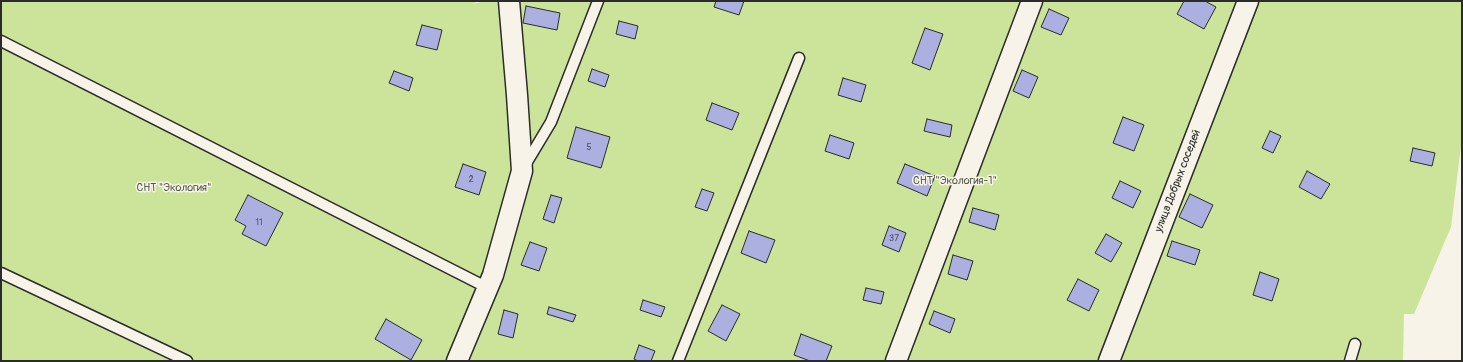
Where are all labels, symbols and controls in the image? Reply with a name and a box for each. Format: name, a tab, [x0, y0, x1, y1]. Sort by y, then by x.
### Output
street label: улица Добрых соседей	[1152, 128, 1204, 234]
house number: 5	[587, 143, 591, 153]
park label: СНТ "Экология-1"	[913, 174, 997, 188]
house number: 2	[468, 175, 474, 185]
park label: СНТ "Экология"	[137, 181, 211, 195]
house number: 11	[255, 218, 263, 228]
house number: 37	[889, 234, 899, 244]

